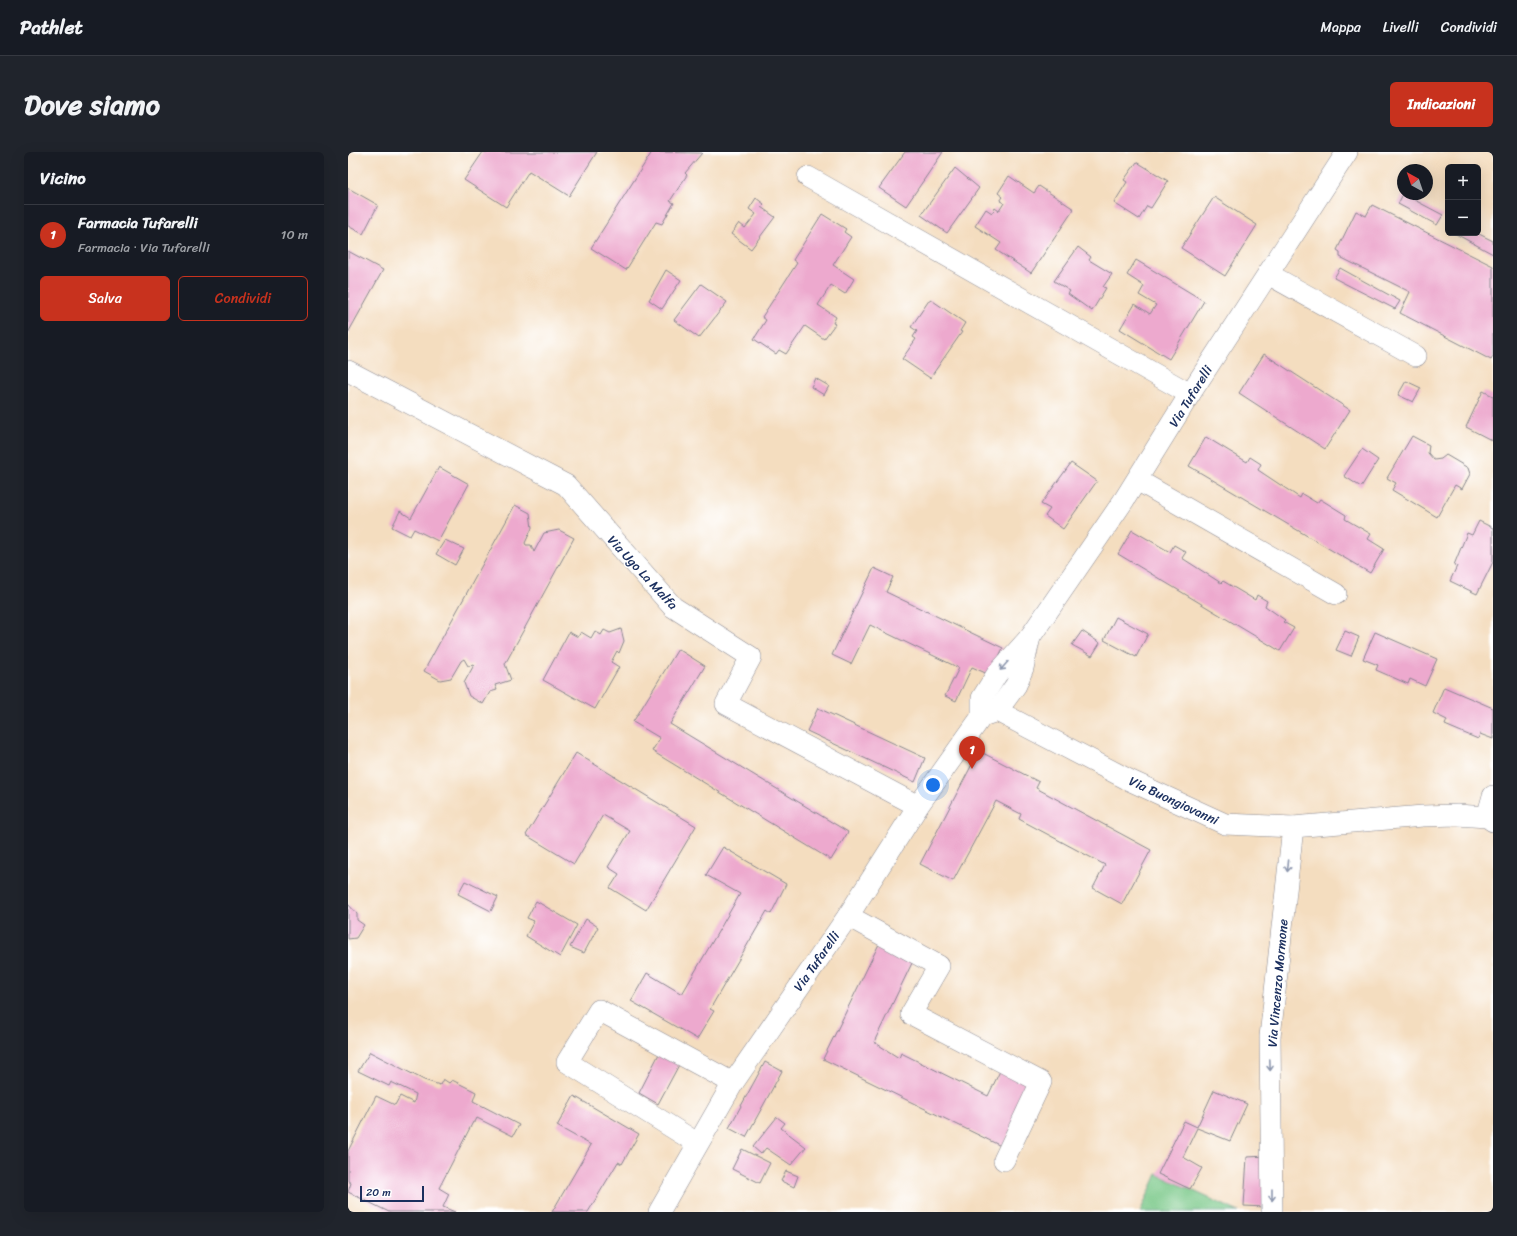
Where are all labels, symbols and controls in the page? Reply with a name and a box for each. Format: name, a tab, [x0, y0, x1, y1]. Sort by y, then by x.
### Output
text: Pathlet	[20, 11, 83, 44]
text: Mappa	[1321, 15, 1361, 40]
text: Livelli	[1383, 15, 1419, 40]
text: Condividi	[1441, 15, 1497, 40]
text: Dove siamo	[24, 80, 160, 129]
button: Indicazioni	[1390, 82, 1493, 127]
text: Vicino	[40, 163, 86, 193]
north arrow	[1397, 164, 1433, 200]
map controls	[1445, 164, 1481, 236]
button: +	[1445, 164, 1481, 200]
button: −	[1445, 200, 1481, 236]
text: Farmacia Tufarelli	[78, 210, 198, 236]
text: 1	[50, 223, 56, 246]
text: 10 m	[281, 223, 308, 246]
text: Farmacia · Via Tufarelli	[78, 236, 210, 259]
button: Salva	[40, 276, 170, 321]
button: Condividi	[178, 276, 308, 321]
street label: Via Tufarelli	[1162, 360, 1219, 432]
street label: Via Ugo La Malfa	[602, 530, 684, 615]
one-way arrow	[1000, 661, 1009, 671]
pin: 1	[959, 736, 985, 769]
street label: Via Buongiovanni	[1125, 770, 1223, 832]
your location	[923, 775, 943, 795]
one-way arrow	[1285, 859, 1292, 872]
street label: Via Vincenzo Mormone	[1260, 918, 1295, 1048]
street label: Via Tufarelli	[787, 926, 846, 996]
one-way arrow	[1267, 1058, 1274, 1071]
text: 20 m	[366, 1183, 391, 1202]
scale bar	[360, 1184, 424, 1203]
one-way arrow	[1268, 1188, 1276, 1201]

